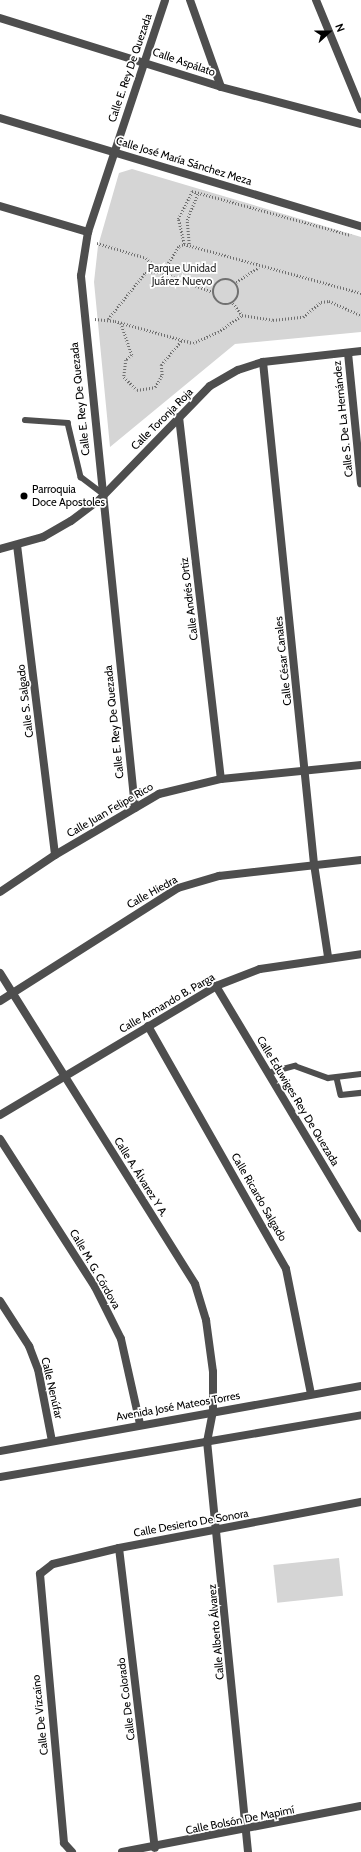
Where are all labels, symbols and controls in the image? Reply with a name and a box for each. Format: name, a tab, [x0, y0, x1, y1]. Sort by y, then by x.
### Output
street label: Calle E. Rey De Quezada	[105, 12, 155, 124]
north arrow	[309, 12, 349, 52]
text: N	[332, 22, 348, 34]
street label: Calle Aspálato	[151, 45, 217, 79]
street label: Calle José María Sánchez Meza	[114, 134, 254, 188]
park label: Parque Unidad Juárez Nuevo	[148, 262, 216, 288]
street label: Calle E. Rey De Quezada	[67, 342, 93, 456]
street label: Calle S. De La Hernández	[330, 360, 356, 478]
street label: Calle Toronja Roja	[128, 385, 196, 453]
place label: Parroquia Doce Apostoles	[32, 483, 105, 509]
marker: Parroquia Doce Apostoles	[19, 491, 29, 501]
street label: Calle Andrés Ortiz	[177, 557, 201, 641]
street label: Calle César Canales	[272, 616, 294, 706]
street label: Calle S. Salgado	[14, 664, 36, 738]
street label: Calle E. Rey De Quezada	[101, 665, 127, 779]
street label: Calle Juan Felipe Rico	[64, 780, 156, 840]
street label: Calle Hiedra	[124, 873, 180, 911]
street label: Calle Armando B. Parga	[117, 970, 217, 1036]
street label: Calle Eduwiges Rey De Quezada	[254, 1034, 342, 1168]
street label: Calle A. Álvarez Y A.	[111, 1135, 171, 1219]
street label: Calle Ricardo Salgado	[228, 1151, 290, 1243]
street label: Calle M. G. Córdova	[67, 1227, 123, 1311]
street label: Calle Nenúfar	[39, 1356, 65, 1420]
street label: Avenida José Mateos Torres	[115, 1389, 241, 1423]
street label: Calle Desierto De Sonora	[133, 1506, 249, 1540]
street label: Calle Alberto Álvarez	[205, 1584, 227, 1680]
street label: Calle De Colorado	[114, 1657, 138, 1741]
street label: Calle De Vizcaíno	[29, 1674, 51, 1756]
street label: Calle Bolsón De Mapimí	[185, 1803, 295, 1837]

